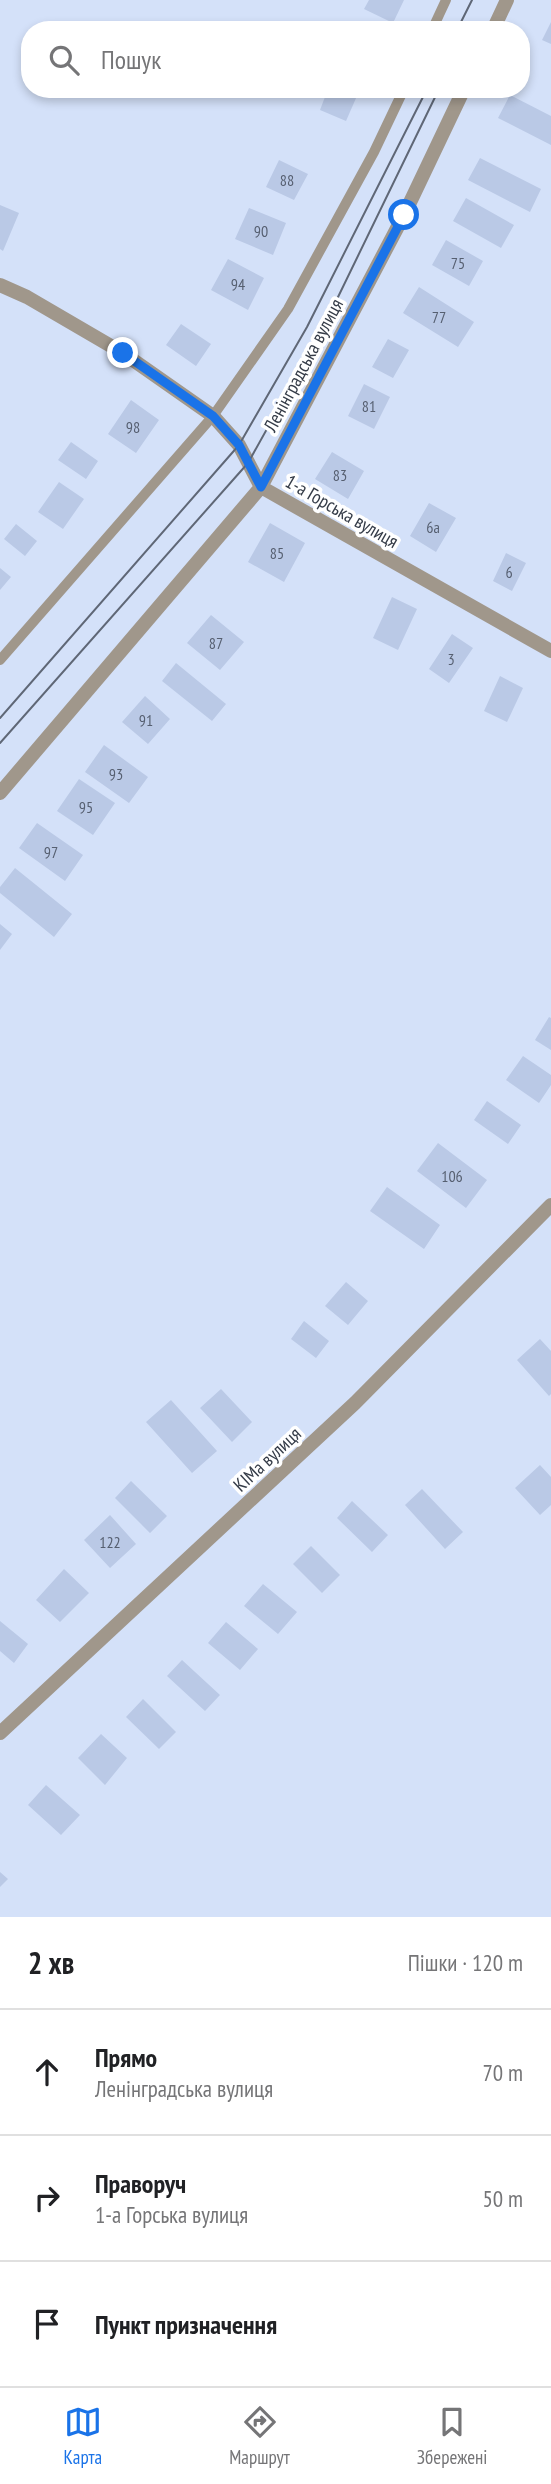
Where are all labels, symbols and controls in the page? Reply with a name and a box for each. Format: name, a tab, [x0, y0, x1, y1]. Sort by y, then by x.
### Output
search box	[21, 21, 530, 98]
icon: search	[45, 41, 83, 79]
text: Пошук	[101, 43, 161, 76]
house number: 88	[280, 170, 294, 190]
route start	[388, 199, 419, 230]
house number: 90	[254, 221, 268, 241]
house number: 75	[451, 253, 465, 273]
house number: 94	[231, 274, 245, 294]
street label: Ленінградська вулиця	[257, 294, 348, 436]
house number: 77	[432, 307, 446, 327]
route end	[107, 337, 138, 368]
house number: 81	[362, 396, 376, 416]
house number: 98	[126, 417, 140, 437]
house number: 83	[333, 465, 347, 485]
street label: 1-а Горська вулиця	[281, 469, 403, 553]
house number: 6а	[426, 517, 440, 537]
house number: 85	[270, 543, 284, 563]
house number: 6	[505, 562, 513, 582]
house number: 87	[209, 633, 223, 653]
house number: 3	[447, 649, 455, 669]
house number: 91	[139, 710, 153, 730]
house number: 93	[109, 764, 123, 784]
house number: 95	[79, 797, 93, 817]
house number: 97	[44, 842, 58, 862]
house number: 106	[441, 1166, 463, 1186]
street label: КІМа вулиця	[228, 1422, 306, 1496]
house number: 122	[99, 1532, 121, 1552]
text: 2 хв	[28, 1943, 74, 1982]
text: Пішки · 120 m	[408, 1948, 523, 1977]
text: Прямо	[95, 2041, 157, 2074]
icon: ahead	[28, 2053, 66, 2091]
text: 70 m	[482, 2058, 523, 2087]
text: Ленінградська вулиця	[95, 2074, 273, 2103]
text: Праворуч	[95, 2167, 186, 2200]
icon: right	[28, 2179, 66, 2217]
text: 50 m	[482, 2184, 523, 2213]
text: 1-а Горська вулиця	[95, 2200, 248, 2229]
icon: arrive	[28, 2305, 66, 2343]
text: Пункт призначення	[95, 2308, 277, 2341]
tab: Карта	[64, 2403, 102, 2469]
tab: Маршрут	[229, 2403, 290, 2469]
tab: Збережені	[417, 2403, 487, 2469]

